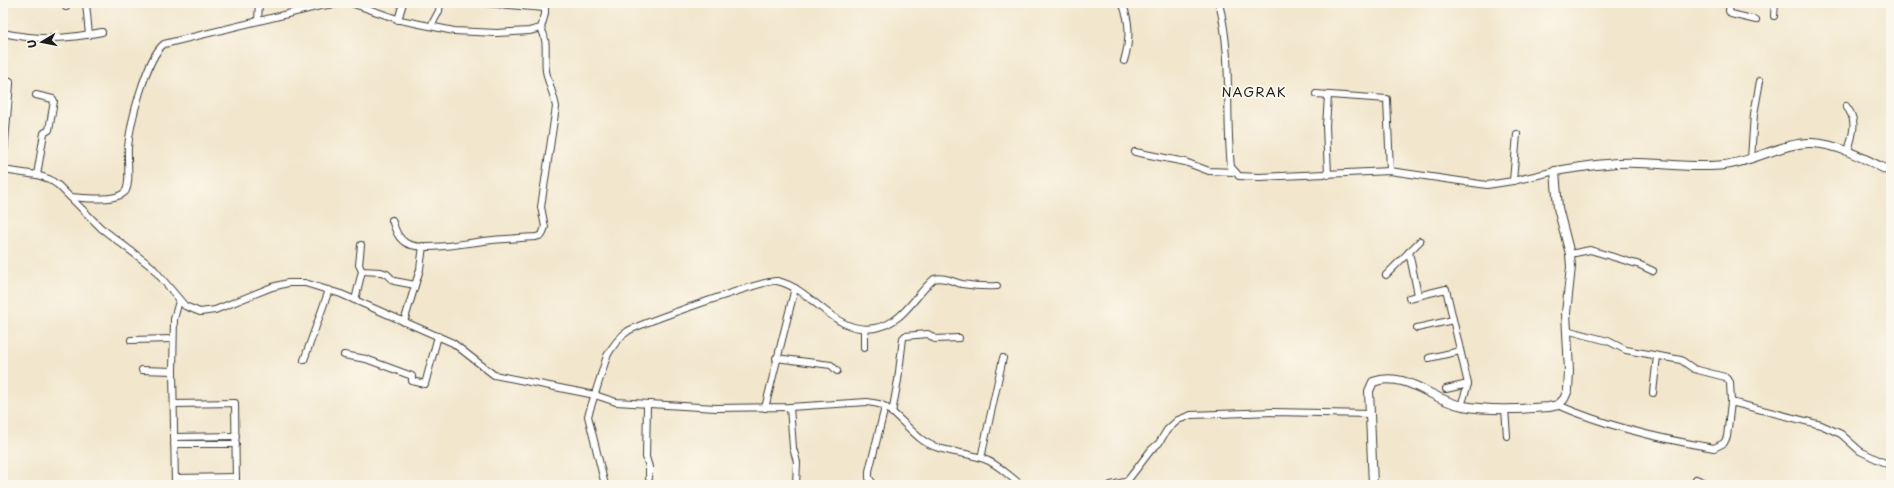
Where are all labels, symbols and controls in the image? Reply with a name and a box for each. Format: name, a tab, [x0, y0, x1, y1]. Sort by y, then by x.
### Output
north arrow	[22, 22, 62, 62]
text: U	[23, 38, 41, 49]
district label: NAGRAK	[1221, 82, 1287, 101]

